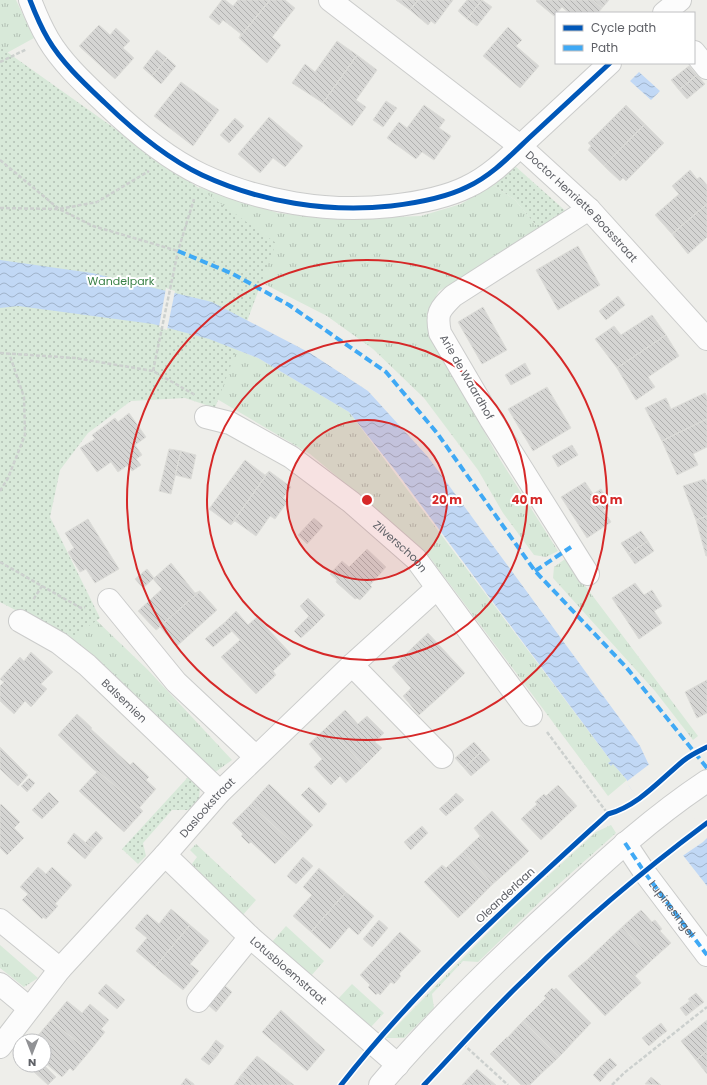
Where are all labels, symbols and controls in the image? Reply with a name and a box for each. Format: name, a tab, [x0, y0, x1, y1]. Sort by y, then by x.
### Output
legend	[555, 12, 695, 64]
text: Cycle path	[591, 19, 656, 36]
text: Path	[591, 39, 618, 56]
street label: Doctor Henriette Boasstraat	[522, 147, 641, 266]
park label: Wandelpark	[88, 273, 155, 289]
street label: Arie de Waardhof	[436, 331, 498, 423]
text: 20 m	[432, 491, 462, 508]
text: 40 m	[511, 491, 543, 508]
text: 60 m	[592, 491, 623, 508]
centre of rings	[360, 493, 374, 507]
street label: Zilverschoon	[370, 517, 431, 575]
street label: Balsemien	[98, 675, 151, 726]
street label: Daslookstraat	[176, 774, 239, 841]
street label: Oleanderlaan	[472, 863, 538, 927]
street label: Lupinesingel	[645, 877, 699, 941]
street label: Lotusbloemstraat	[247, 933, 330, 1008]
north arrow	[12, 1033, 52, 1073]
text: N	[28, 1055, 36, 1071]

